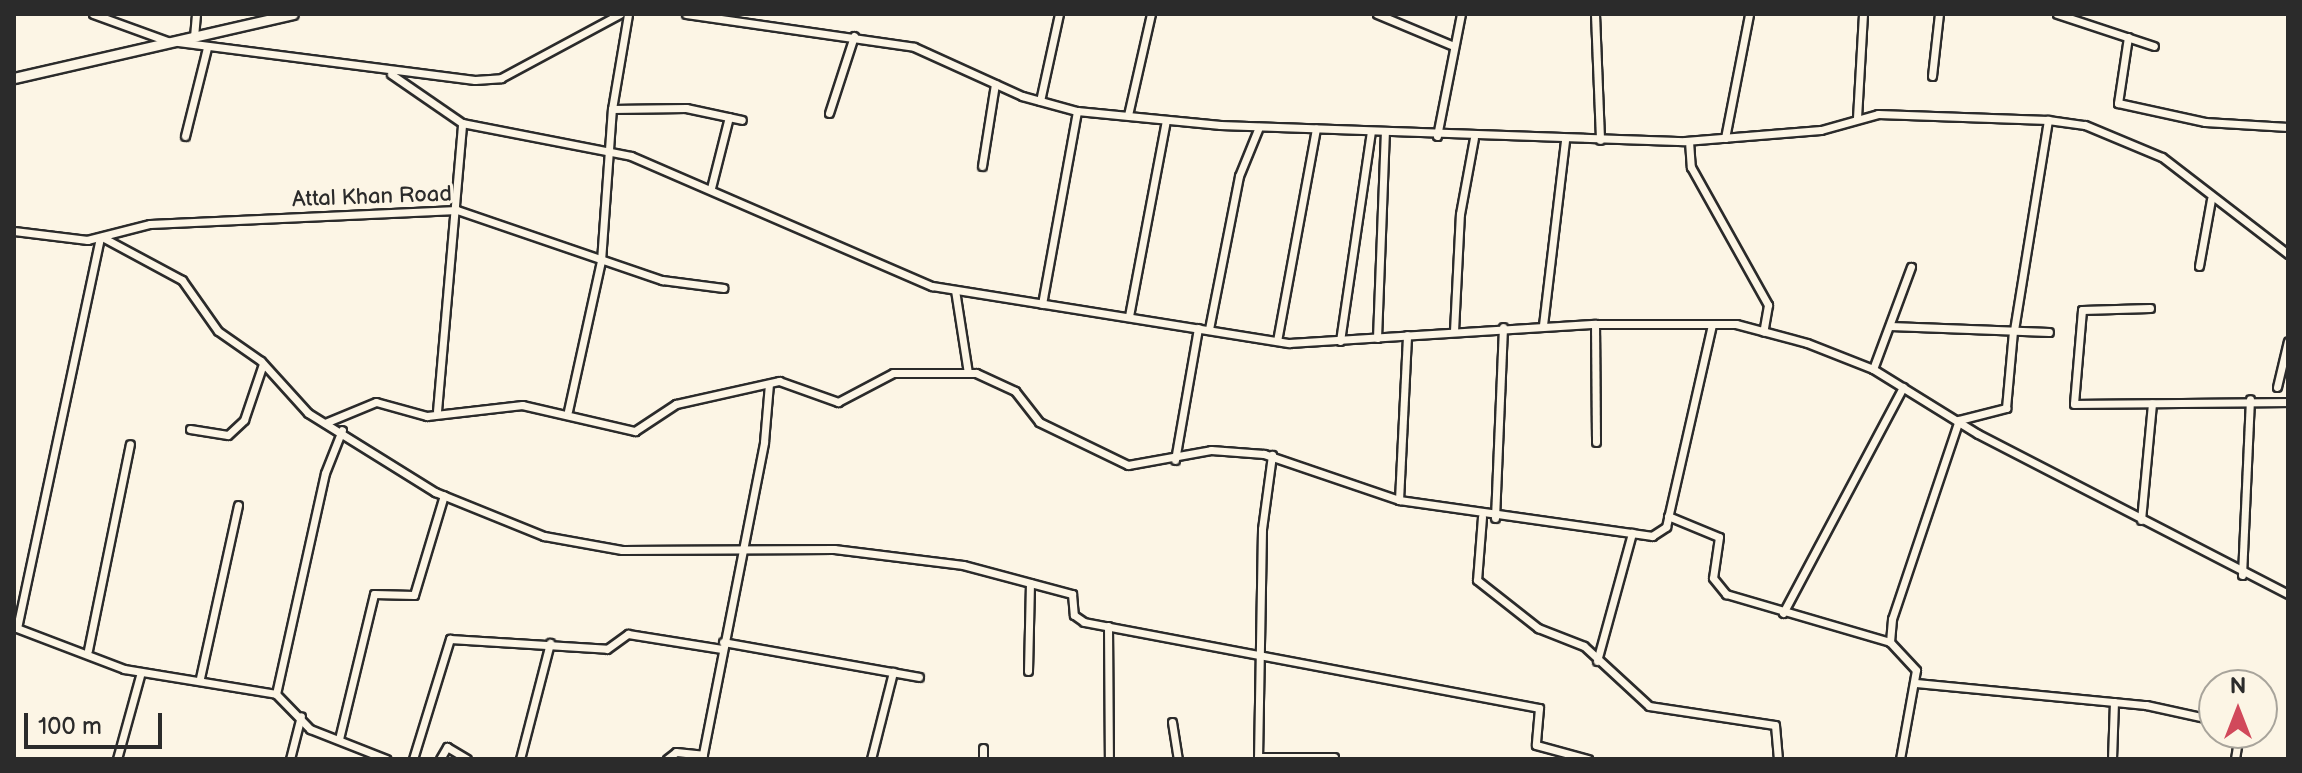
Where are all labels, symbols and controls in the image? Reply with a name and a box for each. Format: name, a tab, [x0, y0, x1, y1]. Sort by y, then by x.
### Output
street label: Attal Khan Road	[292, 181, 452, 213]
north arrow	[2198, 669, 2278, 749]
text: N	[2230, 673, 2246, 700]
scale bar	[28, 697, 166, 747]
text: 100 m	[38, 712, 102, 741]

